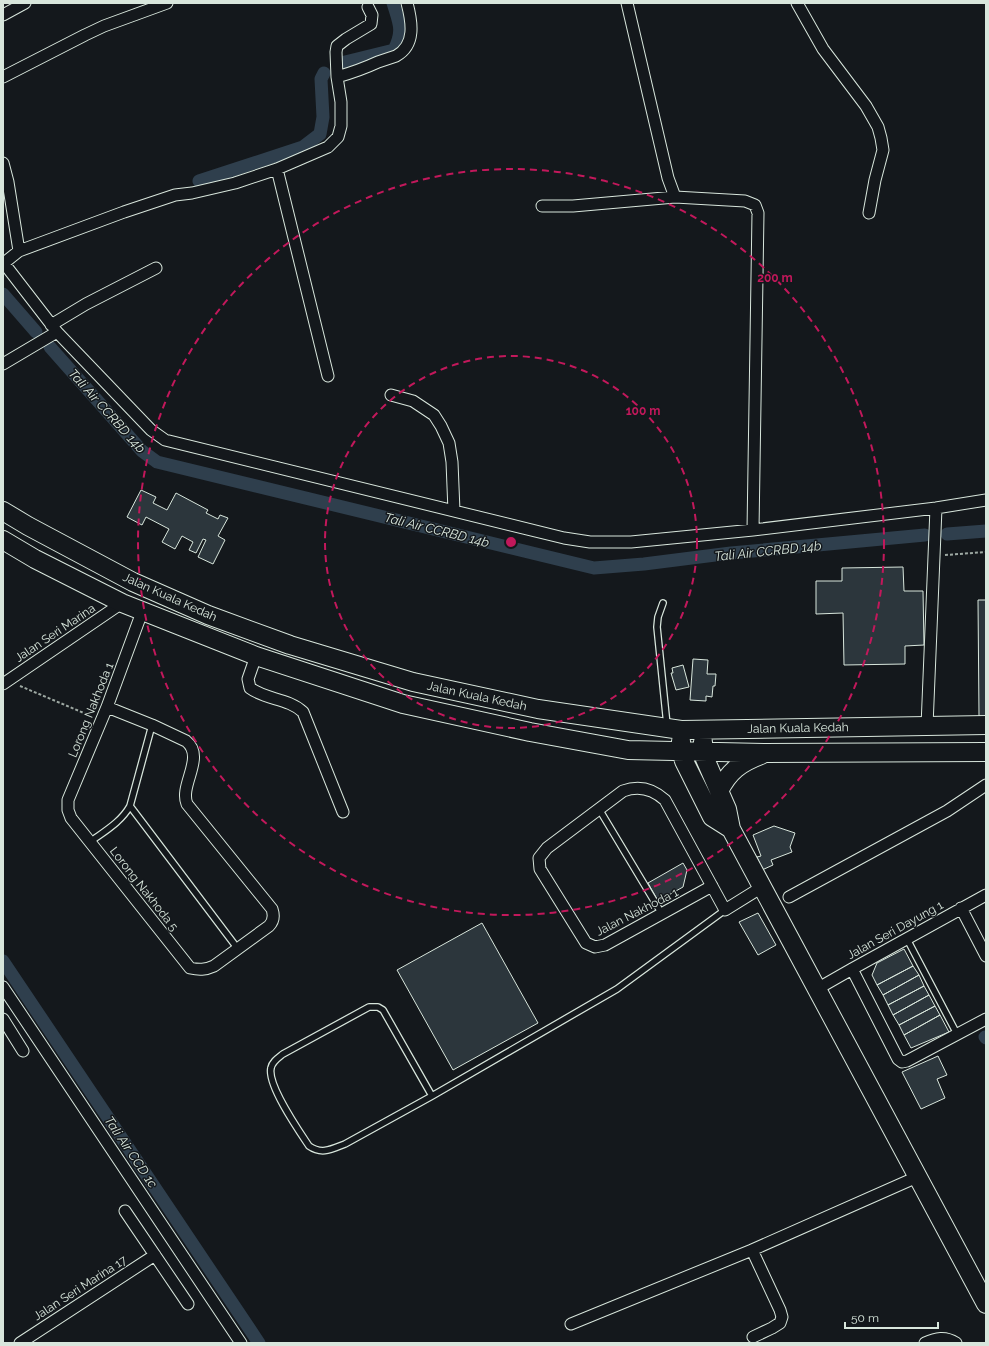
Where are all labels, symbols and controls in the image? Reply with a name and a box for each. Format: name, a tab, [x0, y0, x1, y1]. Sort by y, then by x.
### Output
text: 200 m	[757, 271, 793, 285]
water label: Tali Air CCRBD 14b	[66, 366, 149, 456]
text: 100 m	[626, 404, 660, 418]
water label: Tali Air CCRBD 14b	[383, 510, 491, 550]
centre of rings	[504, 535, 518, 549]
water label: Tali Air CCRBD 14b	[714, 538, 822, 564]
street label: Jalan Kuala Kedah	[121, 570, 219, 624]
street label: Jalan Seri Marina	[12, 601, 98, 665]
street label: Lorong Nakhoda 1	[66, 661, 116, 759]
street label: Jalan Kuala Kedah	[426, 679, 528, 713]
street label: Jalan Kuala Kedah	[747, 720, 849, 736]
street label: Lorong Nakhoda 5	[107, 844, 181, 934]
street label: Jalan Nakhoda 1	[593, 885, 681, 939]
street label: Jalan Seri Dayung 1	[845, 898, 945, 962]
water label: Tali Air CCD 1c	[102, 1113, 161, 1191]
street label: Jalan Seri Marina 17	[31, 1252, 130, 1323]
scale bar	[845, 1304, 938, 1330]
text: 50 m	[851, 1311, 879, 1325]

